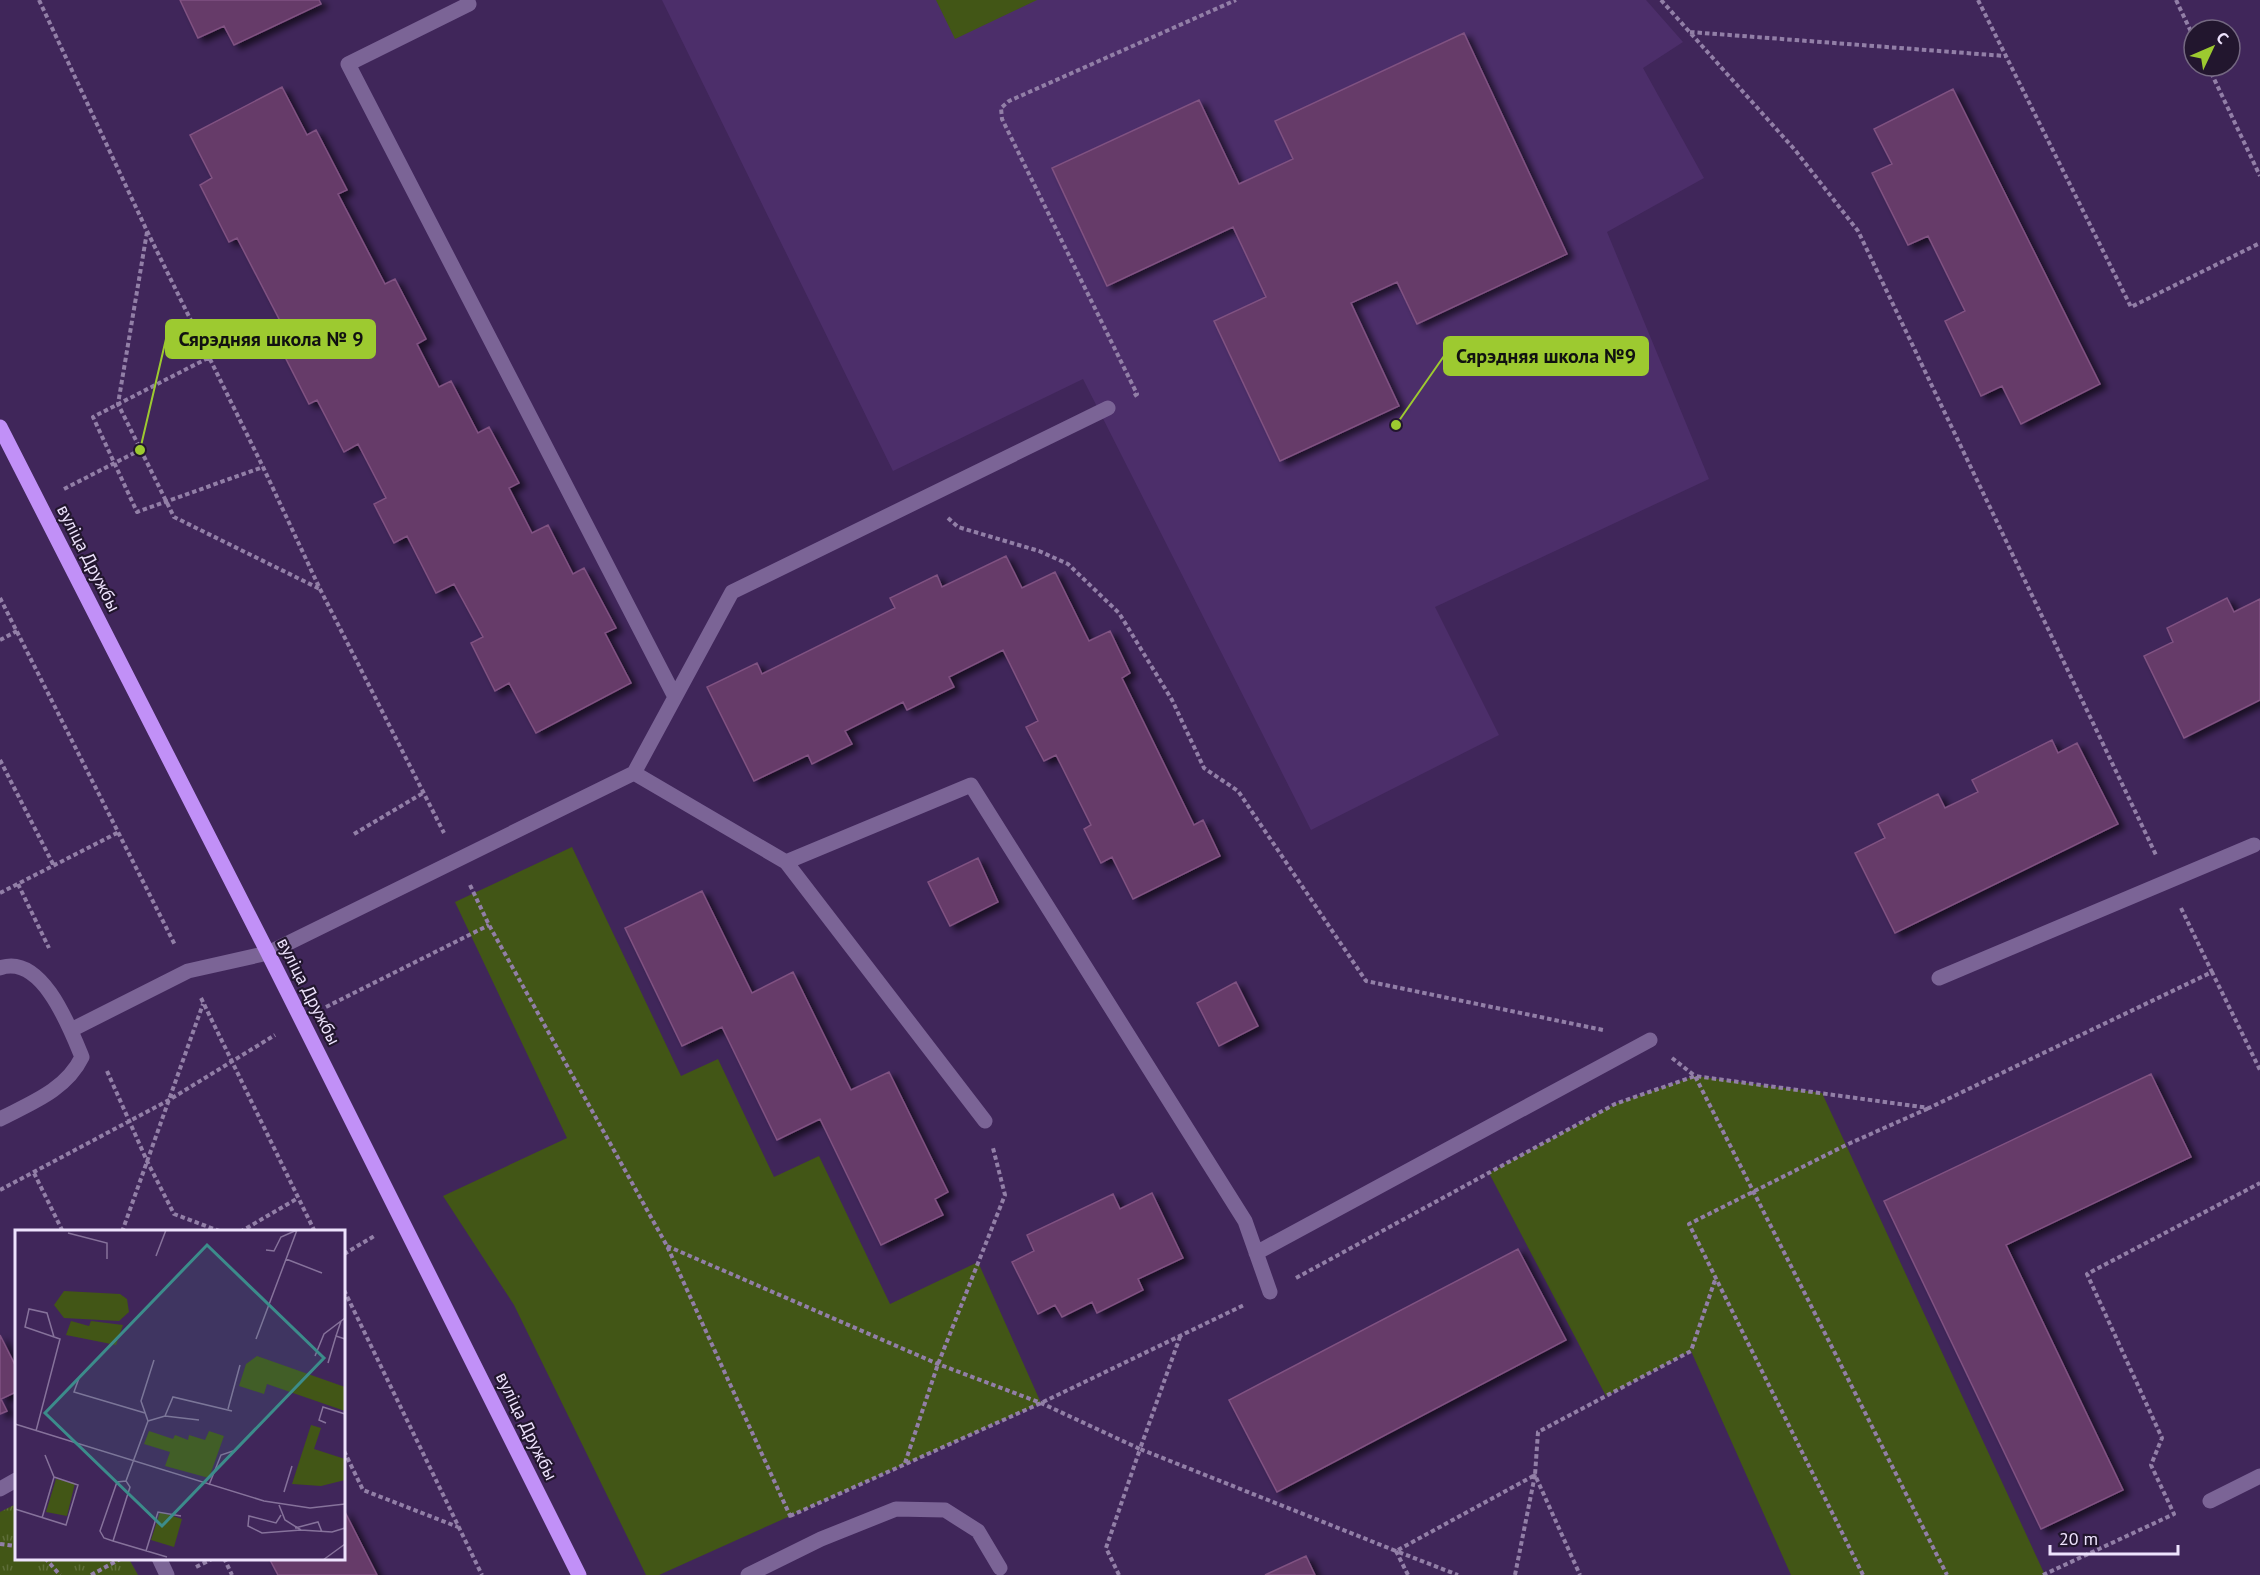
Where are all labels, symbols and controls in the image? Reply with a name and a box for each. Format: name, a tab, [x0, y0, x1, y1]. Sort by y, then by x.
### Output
north arrow	[2182, 18, 2242, 78]
text: С	[2212, 27, 2233, 48]
callout: Сярэдняя школа № 9	[166, 320, 375, 358]
text: Сярэдняя школа № 9	[178, 326, 364, 352]
callout: Сярэдняя школа №9	[1444, 337, 1648, 375]
text: Сярэдняя школа №9	[1456, 343, 1636, 369]
street label: вуліца Дружбы	[52, 500, 126, 616]
street label: вуліца Дружбы	[272, 933, 346, 1049]
inset map	[15, 1230, 345, 1560]
street label: вуліца Дружбы	[491, 1368, 563, 1484]
scale bar	[2050, 1518, 2178, 1556]
text: 20 m	[2059, 1527, 2098, 1550]

